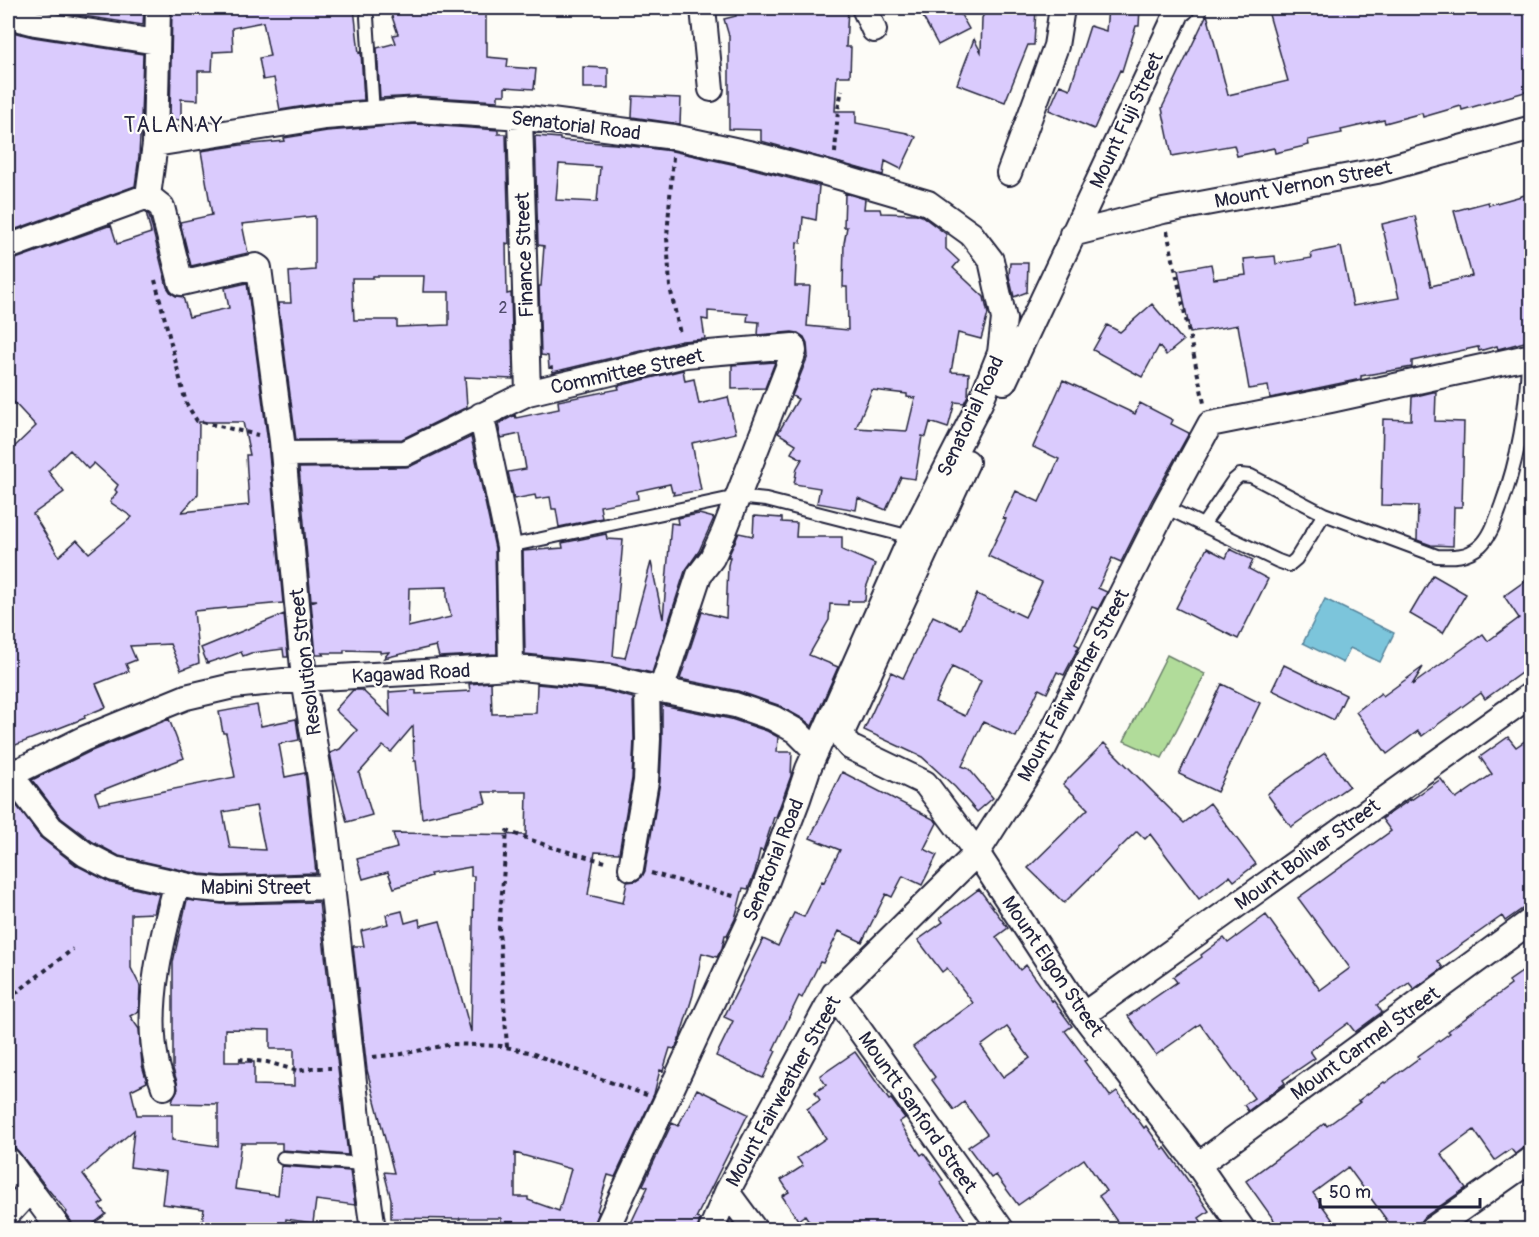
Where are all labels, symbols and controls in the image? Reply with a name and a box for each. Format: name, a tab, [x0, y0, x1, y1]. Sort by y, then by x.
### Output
street label: Mount Fuji Street	[1084, 47, 1169, 192]
street label: Senatorial Road	[510, 105, 642, 146]
district label: TALANAY	[124, 112, 224, 139]
street label: Mount Vernon Street	[1212, 155, 1395, 214]
street label: Finance Street	[510, 191, 539, 318]
house number: 2	[499, 298, 508, 318]
street label: Committee Street	[548, 343, 707, 400]
street label: Senatorial Road	[932, 352, 1009, 481]
street label: Mount Fairweather Street	[1012, 584, 1135, 786]
street label: Resolution Street	[284, 586, 327, 737]
street label: Kagawad Road	[351, 658, 471, 689]
street label: Mount Bolivar Street	[1230, 793, 1386, 916]
street label: Senatorial Road	[737, 795, 809, 925]
street label: Mabini Street	[201, 875, 312, 900]
street label: Mount Elgon Street	[996, 891, 1109, 1042]
street label: Mount Carmel Street	[1286, 980, 1446, 1106]
street label: Mount Fairweather Street	[720, 990, 847, 1191]
street label: Mountt Sanford Street	[853, 1027, 983, 1199]
scale bar	[1320, 1171, 1480, 1209]
text: 50 m	[1329, 1181, 1371, 1204]

